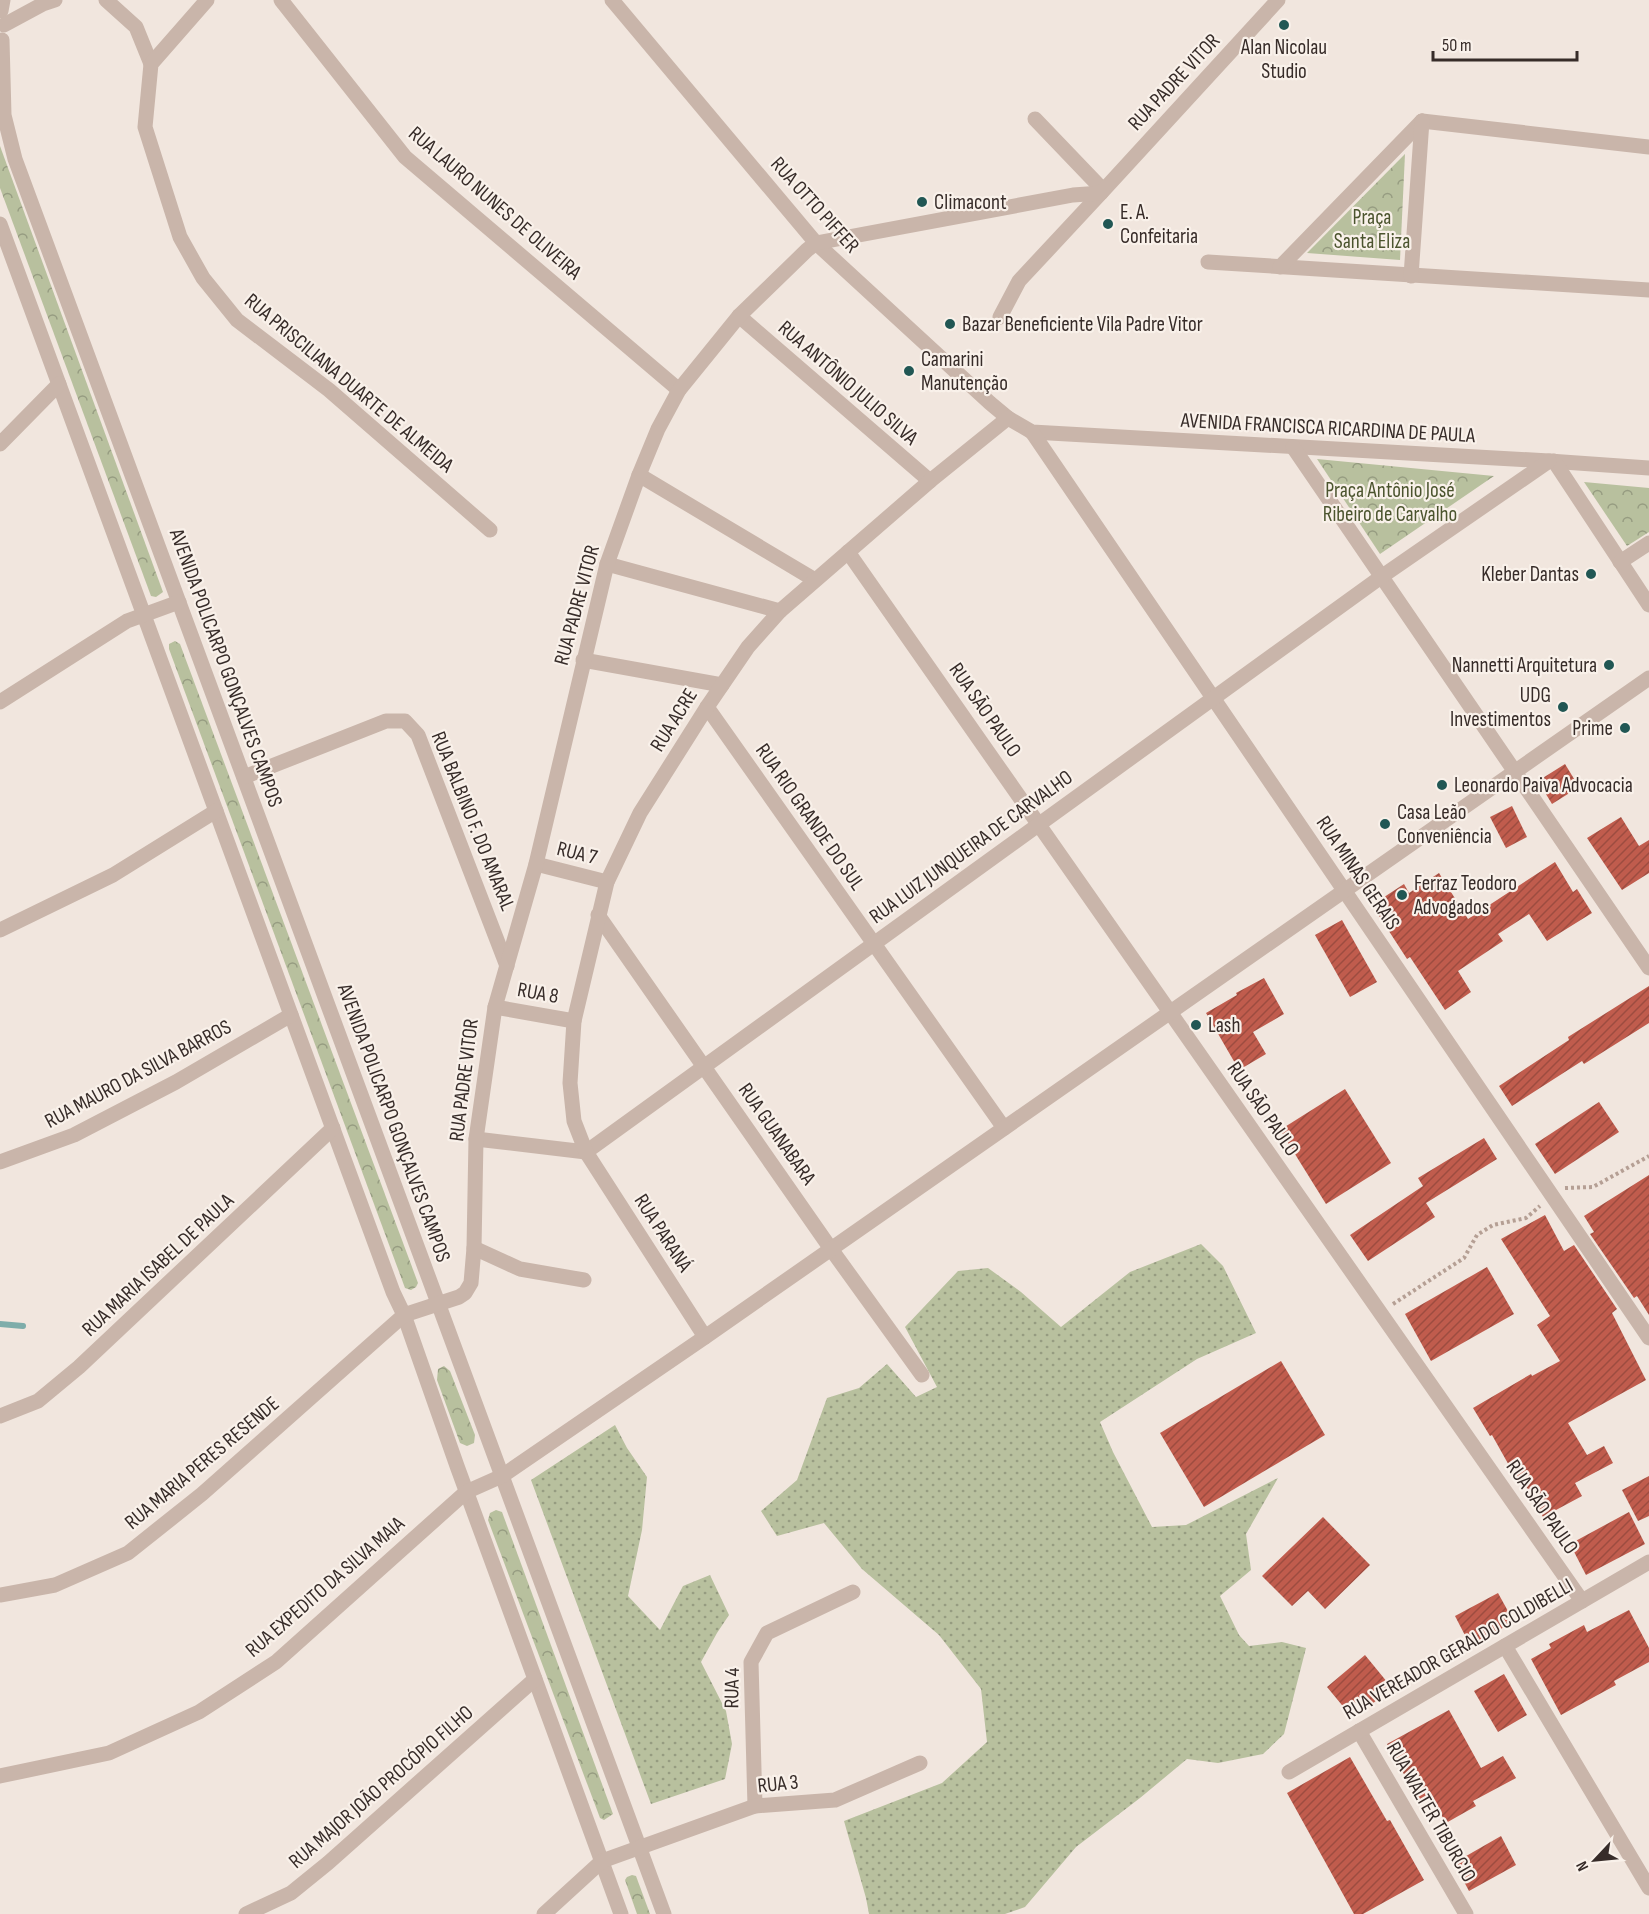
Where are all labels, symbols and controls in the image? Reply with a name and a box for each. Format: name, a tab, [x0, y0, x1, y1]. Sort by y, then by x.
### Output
marker: Alan Nicolau Studio	[1277, 18, 1291, 32]
scale bar	[1433, 24, 1577, 62]
street label: RUA PADRE VITOR	[1123, 28, 1225, 136]
place label: Alan Nicolau Studio	[1240, 35, 1327, 84]
text: 50 m	[1442, 35, 1472, 56]
street label: RUA LAURO NUNES DE OLIVEIRA	[403, 121, 587, 286]
street label: RUA OTTO PIFFER	[765, 152, 865, 258]
place label: Climacont	[934, 190, 1007, 215]
marker: Climacont	[915, 195, 929, 209]
place label: E. A. Confeitaria	[1120, 200, 1198, 249]
park label: Praça Santa Eliza	[1334, 205, 1410, 254]
marker: E. A. Confeitaria	[1101, 217, 1115, 231]
street label: RUA PRISCILIANA DUARTE DE ALMEIDA	[239, 288, 459, 479]
place label: Bazar Beneficiente Vila Padre Vitor	[962, 312, 1203, 337]
street label: RUA ANTÔNIO JULIO SILVA	[773, 315, 924, 451]
marker: Bazar Beneficiente Vila Padre Vitor	[943, 317, 957, 331]
place label: Camarini Manutenção	[921, 347, 1008, 396]
marker: Camarini Manutenção	[902, 364, 916, 378]
street label: AVENIDA FRANCISCA RICARDINA DE PAULA	[1179, 408, 1477, 448]
park label: Praça Antônio José Ribeiro de Carvalho	[1323, 478, 1457, 527]
street label: AVENIDA POLICARPO GONÇALVES CAMPOS	[164, 525, 288, 810]
street label: RUA PADRE VITOR	[549, 542, 605, 668]
place label: Kleber Dantas	[1481, 562, 1579, 587]
marker: Kleber Dantas	[1584, 567, 1598, 581]
place label: Nannetti Arquitetura	[1452, 653, 1597, 678]
street label: RUA SÃO PAULO	[943, 658, 1027, 762]
marker: Nannetti Arquitetura	[1602, 658, 1616, 672]
place label: UDG Investimentos	[1450, 683, 1551, 732]
street label: RUA ACRE	[645, 684, 703, 756]
marker: UDG Investimentos	[1556, 700, 1570, 714]
place label: Prime	[1572, 716, 1613, 741]
marker: Prime	[1618, 721, 1632, 735]
street label: RUA BALBINO F. DO AMARAL	[426, 728, 520, 914]
street label: RUA RIO GRANDE DO SUL	[750, 739, 870, 895]
street label: RUA LUIZ JUNQUEIRA DE CARVALHO	[865, 765, 1077, 929]
place label: Leonardo Paiva Advocacia	[1454, 773, 1633, 798]
marker: Leonardo Paiva Advocacia	[1435, 778, 1449, 792]
place label: Casa Leão Conveniência	[1397, 800, 1492, 849]
street label: RUA MINAS GERAIS	[1311, 811, 1405, 935]
marker: Casa Leão Conveniência	[1378, 817, 1392, 831]
street label: RUA 7	[554, 836, 600, 870]
place label: Ferraz Teodoro Advogados	[1413, 871, 1517, 920]
marker: Ferraz Teodoro Advogados	[1395, 888, 1409, 902]
street label: RUA 8	[515, 977, 561, 1009]
street label: AVENIDA POLICARPO GONÇALVES CAMPOS	[332, 980, 456, 1265]
place label: Lash	[1208, 1013, 1240, 1038]
street label: RUA MAURO DA SILVA BARROS	[41, 1014, 235, 1134]
street label: RUA PADRE VITOR	[444, 1017, 484, 1143]
marker: Lash	[1189, 1018, 1203, 1032]
street label: RUA SÃO PAULO	[1221, 1057, 1305, 1161]
street label: RUA GUANABARA	[733, 1078, 822, 1190]
street label: RUA MARIA ISABEL DE PAULA	[77, 1188, 240, 1342]
street label: RUA PARANÁ	[629, 1189, 698, 1277]
street label: RUA MARIA PERES RESENDE	[120, 1391, 284, 1535]
street label: RUA SÃO PAULO	[1500, 1455, 1584, 1559]
street label: RUA EXPEDITO DA SILVA MAIA	[241, 1511, 410, 1663]
street label: RUA VEREADOR GERALDO COLDIBELLI	[1339, 1573, 1577, 1725]
street label: RUA 4	[719, 1667, 745, 1709]
street label: RUA MAJOR JOÃO PROCÓPIO FILHO	[284, 1700, 478, 1874]
street label: RUA WALTER TIBURCIO	[1381, 1737, 1481, 1887]
street label: RUA 3	[756, 1769, 800, 1799]
north arrow	[1565, 1830, 1625, 1890]
text: N	[1572, 1858, 1593, 1874]

